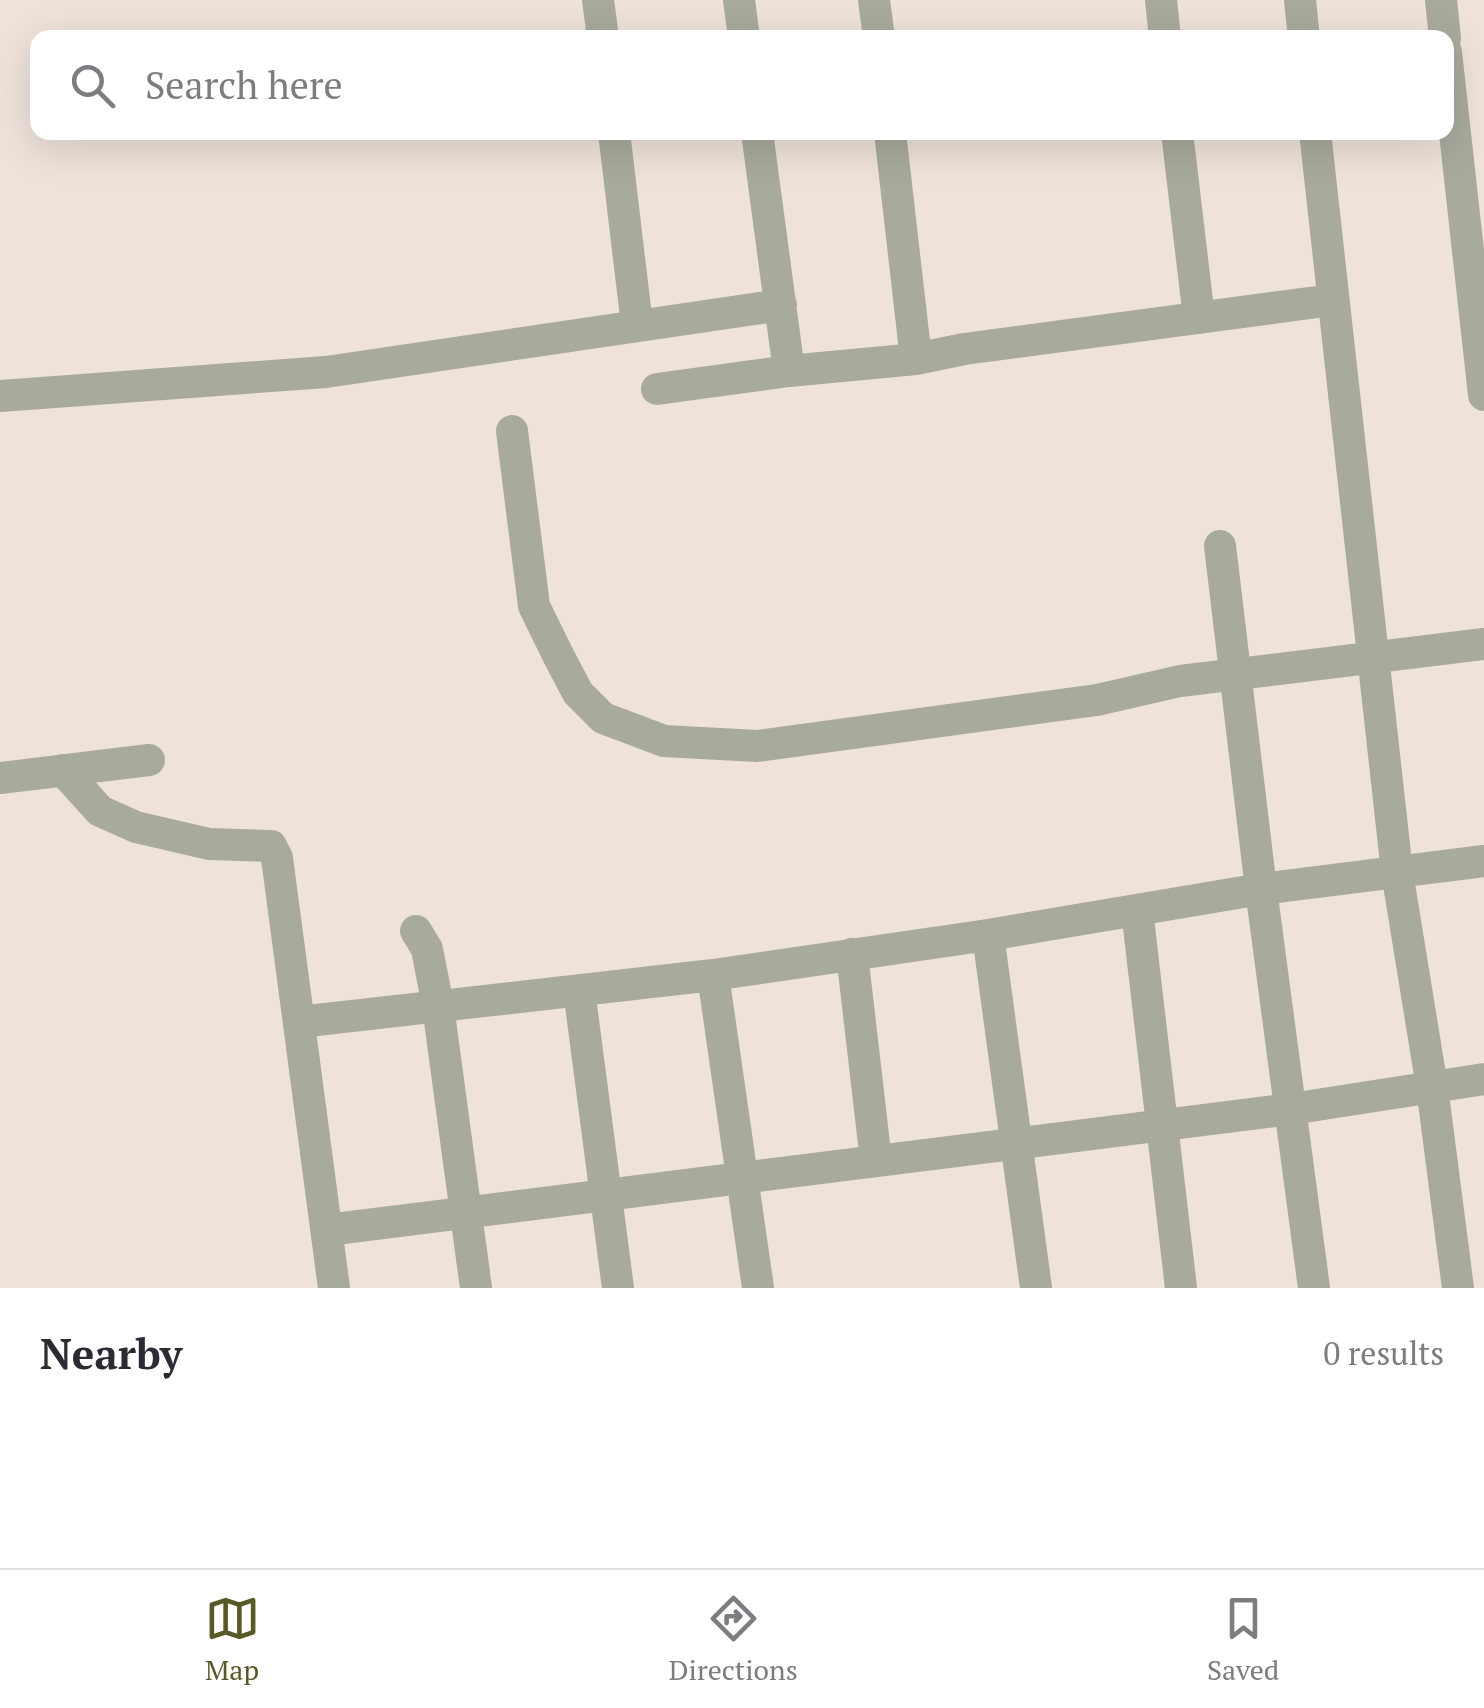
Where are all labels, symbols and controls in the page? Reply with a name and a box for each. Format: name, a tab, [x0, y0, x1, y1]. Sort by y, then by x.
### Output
search box	[30, 30, 1454, 140]
icon: search	[65, 58, 120, 113]
text: Search here	[145, 60, 343, 110]
text: Nearby	[40, 1325, 182, 1381]
text: 0 results	[1323, 1332, 1444, 1374]
tab: Map	[205, 1591, 260, 1688]
tab: Directions	[669, 1591, 798, 1688]
tab: Saved	[1207, 1591, 1279, 1688]

